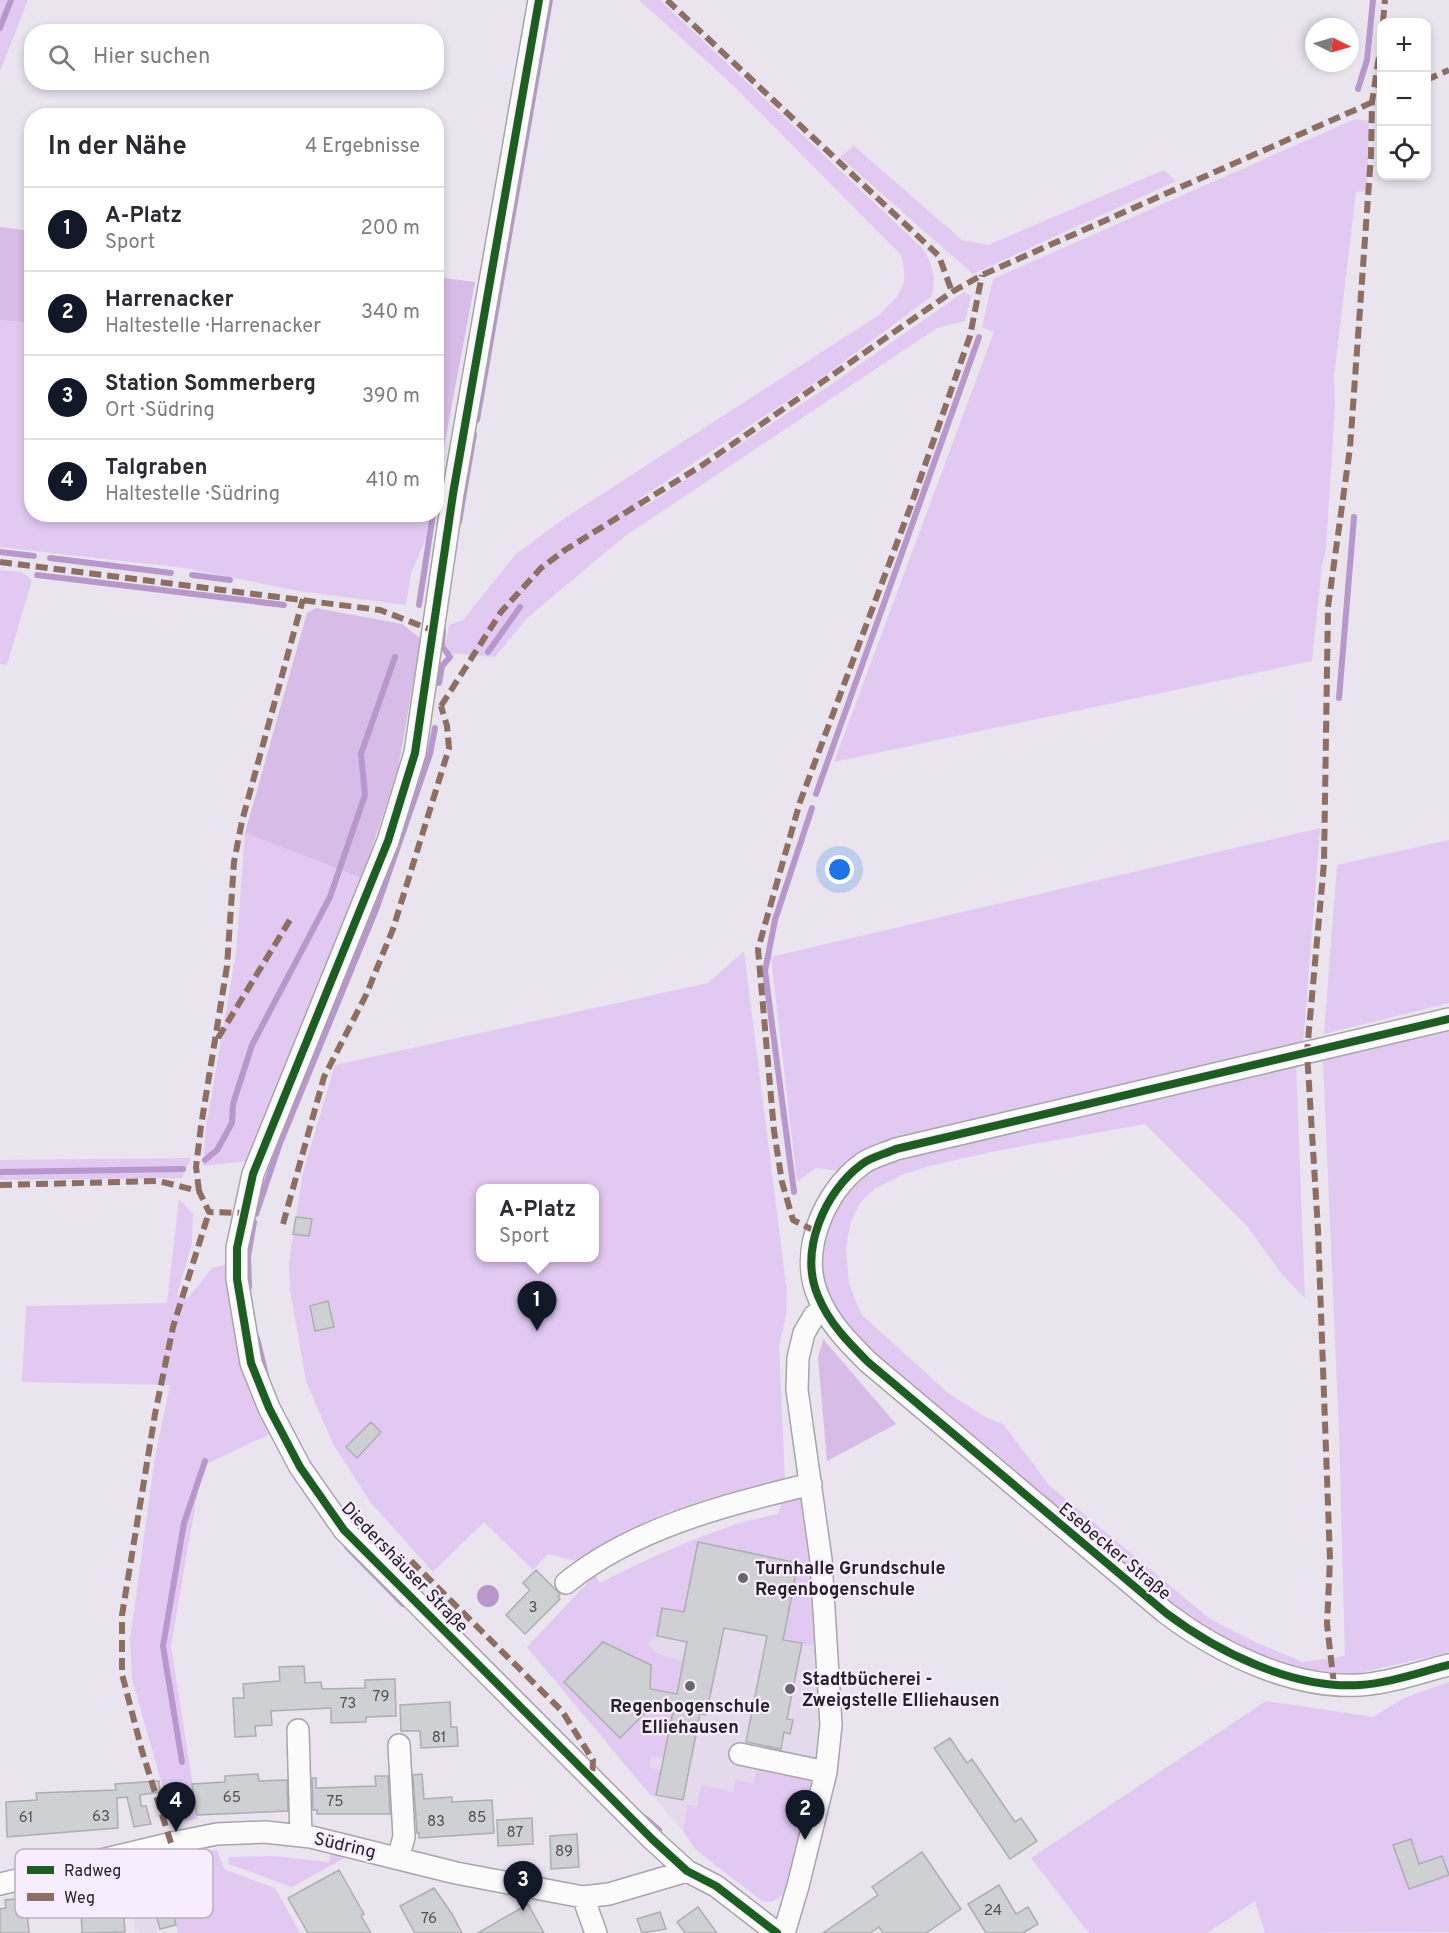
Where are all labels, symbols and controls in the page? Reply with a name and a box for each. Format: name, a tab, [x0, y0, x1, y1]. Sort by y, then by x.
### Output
north arrow	[1305, 18, 1359, 72]
map controls	[1377, 18, 1431, 180]
button: +	[1377, 18, 1431, 72]
search box	[24, 24, 444, 90]
icon: search	[45, 41, 78, 74]
text: Hier suchen	[93, 44, 210, 71]
button: −	[1377, 72, 1431, 126]
button: locate	[1377, 126, 1431, 180]
text: In der Nähe	[48, 131, 187, 164]
text: 4 Ergebnisse	[305, 134, 420, 160]
text: A-Platz	[105, 203, 182, 230]
text: 1	[64, 216, 72, 242]
text: 200 m	[361, 216, 420, 242]
text: Sport	[105, 230, 155, 256]
text: Harrenacker	[105, 287, 234, 314]
text: 2	[61, 300, 74, 326]
text: 340 m	[361, 300, 420, 326]
text: Haltestelle · Harrenacker	[105, 314, 321, 340]
text: Station Sommerberg	[105, 371, 316, 398]
text: 3	[62, 384, 74, 410]
text: 390 m	[362, 384, 420, 410]
text: Ort · Südring	[105, 398, 215, 424]
text: Talgraben	[105, 455, 208, 482]
text: 4	[61, 468, 74, 494]
text: 410 m	[366, 468, 420, 494]
text: Haltestelle · Südring	[105, 482, 280, 508]
your location	[825, 855, 854, 884]
popup	[476, 1184, 599, 1262]
text: A-Platz	[499, 1197, 576, 1224]
text: Sport	[499, 1224, 549, 1250]
pin: 1	[518, 1282, 556, 1331]
street label: Diedershäuser Straße	[335, 1498, 472, 1638]
street label: Esebecker Straße	[1053, 1498, 1175, 1606]
place label: Turnhalle Grundschule Regenbogenschule	[755, 1558, 946, 1602]
marker: Turnhalle Grundschule Regenbogenschule	[736, 1571, 750, 1585]
house number: 3	[528, 1599, 538, 1618]
place label: Stadtbücherei - Zweigstelle Elliehausen	[802, 1669, 1000, 1713]
marker: Regenbogenschule Elliehausen	[683, 1679, 697, 1693]
marker: Stadtbücherei - Zweigstelle Elliehausen	[783, 1682, 797, 1696]
house number: 79	[373, 1688, 389, 1707]
house number: 73	[340, 1695, 356, 1714]
place label: Regenbogenschule Elliehausen	[610, 1696, 770, 1740]
house number: 81	[432, 1729, 446, 1748]
pin: 4	[156, 1782, 195, 1832]
house number: 65	[223, 1789, 241, 1808]
pin: 2	[786, 1790, 824, 1840]
house number: 75	[326, 1793, 344, 1812]
house number: 63	[92, 1808, 110, 1827]
house number: 61	[19, 1809, 33, 1828]
house number: 85	[468, 1809, 486, 1828]
house number: 83	[427, 1813, 445, 1832]
house number: 87	[507, 1824, 524, 1843]
street label: Südring	[311, 1828, 378, 1865]
house number: 89	[555, 1843, 573, 1862]
legend	[15, 1849, 213, 1918]
text: Radweg	[64, 1862, 121, 1882]
pin: 3	[504, 1862, 542, 1911]
text: Weg	[64, 1889, 95, 1909]
house number: 24	[984, 1902, 1002, 1921]
house number: 76	[421, 1910, 437, 1929]

